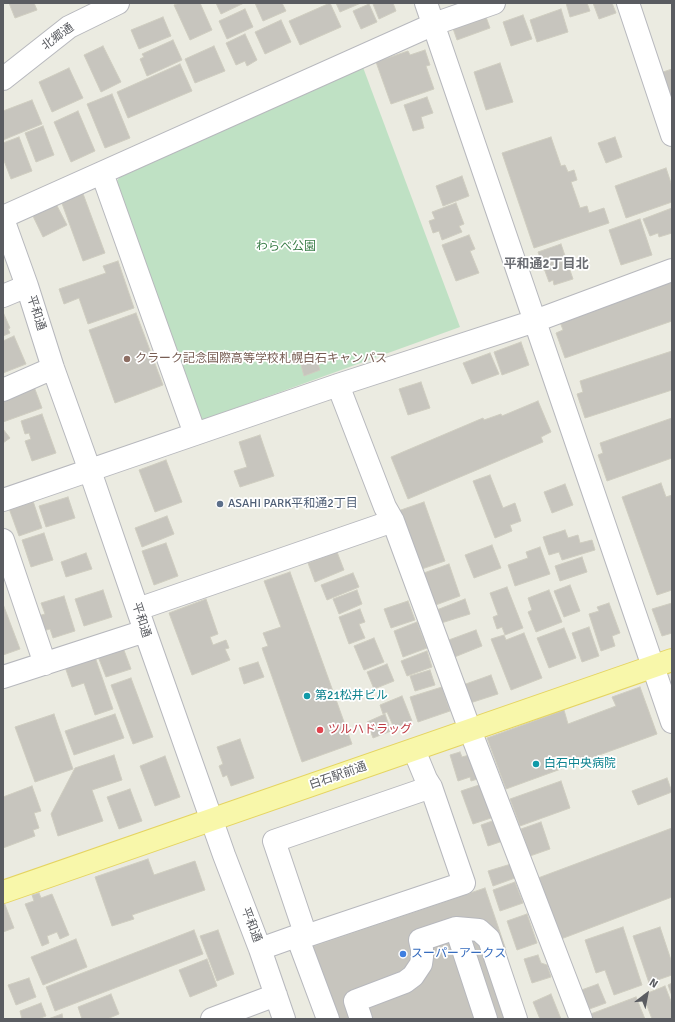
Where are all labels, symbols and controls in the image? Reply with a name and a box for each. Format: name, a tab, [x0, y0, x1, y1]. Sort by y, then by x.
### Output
street label: 北郷通	[39, 21, 77, 53]
park label: わらべ公園	[256, 240, 316, 254]
district label: 平和通2丁目北	[503, 257, 589, 273]
street label: 平和通	[24, 294, 48, 332]
place label: クラーク記念国際高等学校札幌白石キャンパス	[135, 352, 387, 366]
marker: クラーク記念国際高等学校札幌白石キャンパス	[122, 354, 132, 364]
place label: ASAHI PARK平和通2丁目	[228, 497, 358, 511]
marker: ASAHI PARK平和通2丁目	[215, 499, 225, 509]
street label: 平和通	[129, 601, 153, 639]
place label: 第21松井ビル	[315, 689, 388, 703]
marker: 第21松井ビル	[302, 691, 312, 701]
place label: ツルハドラッグ	[328, 723, 412, 737]
marker: ツルハドラッグ	[315, 725, 325, 735]
place label: 白石中央病院	[544, 757, 616, 771]
street label: 白石駅前通	[307, 759, 369, 793]
marker: 白石中央病院	[531, 759, 541, 769]
street label: 平和通	[238, 906, 264, 944]
place label: スーパーアークス	[411, 947, 506, 961]
marker: スーパーアークス	[398, 949, 408, 959]
north arrow	[627, 974, 667, 1014]
text: N	[647, 976, 660, 991]

